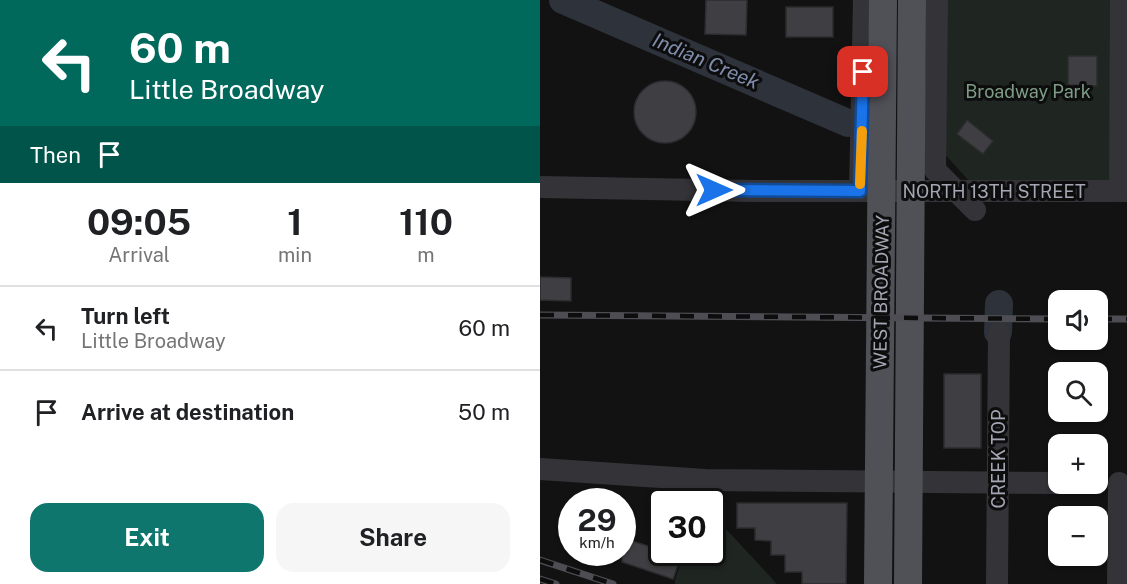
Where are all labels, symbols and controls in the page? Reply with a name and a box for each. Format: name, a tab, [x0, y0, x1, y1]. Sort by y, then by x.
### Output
text: 60 m	[129, 23, 231, 72]
icon: left	[30, 24, 108, 102]
water label: Indian Creek	[649, 28, 763, 94]
pin	[837, 46, 888, 97]
icon: arrive	[846, 55, 879, 88]
text: Little Broadway	[129, 73, 324, 105]
park label: Broadway Park	[965, 81, 1091, 102]
icon: arrive	[93, 138, 126, 171]
text: Then	[30, 142, 81, 168]
position arrow	[682, 158, 746, 222]
street label: NORTH 13TH STREET	[902, 181, 1086, 202]
text: 09:05	[87, 201, 191, 243]
text: 1	[287, 201, 303, 243]
text: 110	[399, 201, 453, 243]
street label: WEST BROADWAY	[869, 215, 893, 369]
text: Arrival	[108, 243, 170, 267]
text: min	[278, 243, 312, 267]
text: m	[417, 243, 435, 267]
map controls	[1048, 290, 1108, 566]
button: sound	[1048, 290, 1108, 350]
text: Turn left	[81, 303, 170, 329]
icon: left	[30, 312, 63, 345]
text: 60 m	[459, 315, 510, 341]
text: Little Broadway	[81, 329, 226, 353]
button: search	[1048, 362, 1108, 422]
icon: arrive	[30, 396, 63, 429]
text: Arrive at destination	[81, 399, 294, 425]
text: 50 m	[458, 399, 510, 425]
street label: CREEK TOP	[988, 409, 1009, 509]
button: +	[1048, 434, 1108, 494]
speed limit sign: 30	[648, 488, 726, 566]
text: 29	[578, 502, 616, 538]
button: Exit	[30, 503, 264, 572]
button: Share	[276, 503, 510, 572]
button: −	[1048, 506, 1108, 566]
text: km/h	[579, 534, 615, 551]

